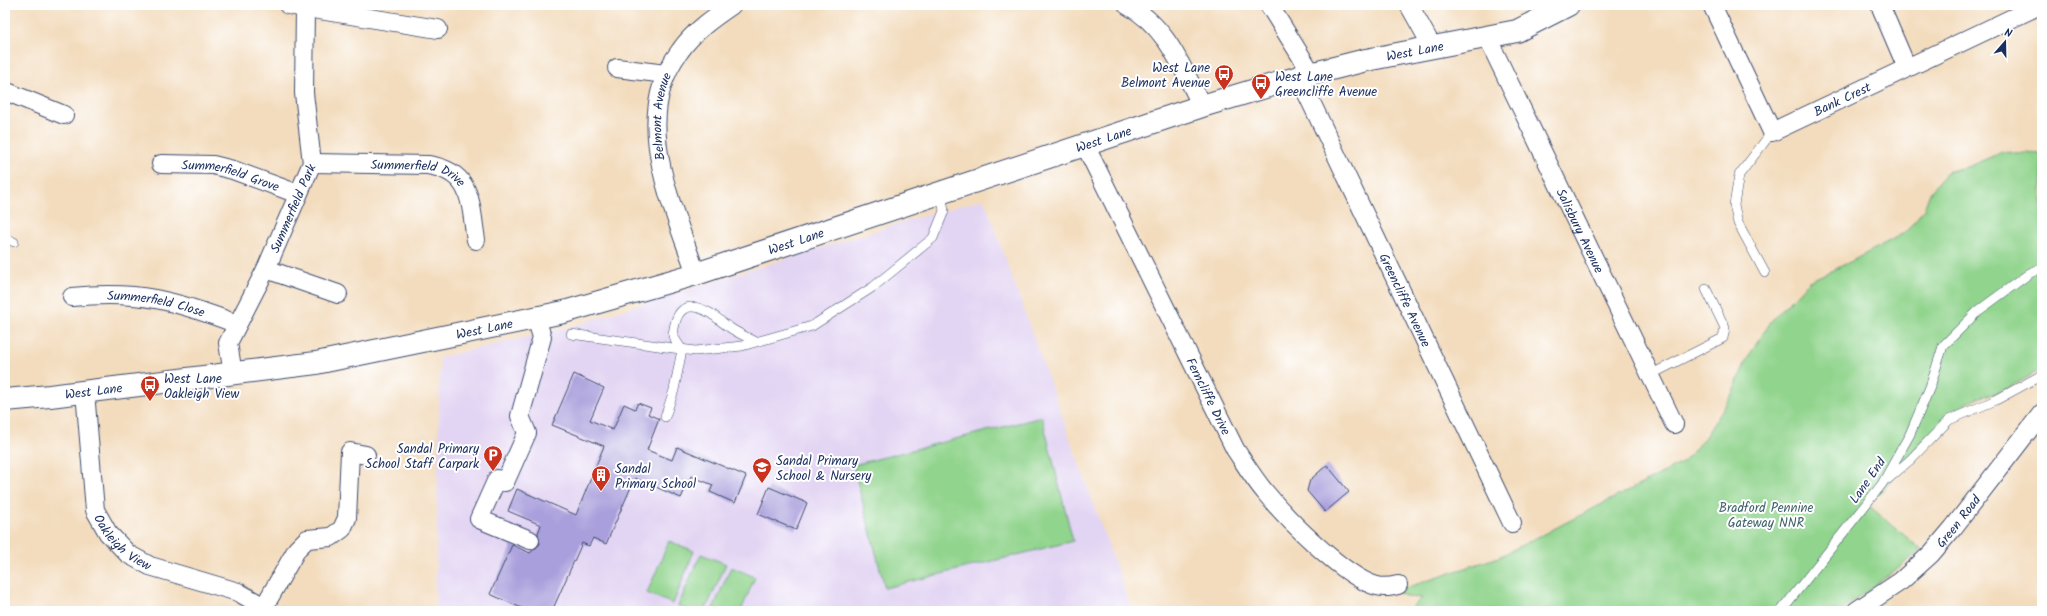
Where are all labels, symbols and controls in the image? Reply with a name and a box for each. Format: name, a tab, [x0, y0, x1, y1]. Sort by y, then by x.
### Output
north arrow	[1985, 22, 2025, 62]
text: N	[2002, 24, 2014, 43]
street label: West Lane	[1385, 36, 1446, 68]
place label: West Lane Belmont Avenue	[1121, 58, 1210, 94]
bus stop icon: West Lane Belmont Avenue	[1213, 63, 1235, 91]
place label: West Lane Greencliffe Avenue	[1275, 67, 1377, 103]
street label: Belmont Avenue	[647, 69, 678, 162]
bus stop icon: West Lane Greencliffe Avenue	[1250, 72, 1272, 100]
street label: Bank Crest	[1811, 77, 1876, 123]
street label: West Lane	[1073, 121, 1135, 159]
street label: Summerfield Grove	[181, 155, 282, 198]
street label: Summerfield Drive	[370, 155, 470, 192]
street label: Summerfield Park	[265, 160, 323, 257]
street label: Salisbury Avenue	[1550, 185, 1609, 277]
street label: West Lane	[766, 223, 827, 261]
street label: Greencliffe Avenue	[1373, 250, 1436, 351]
street label: Summerfield Close	[107, 286, 208, 324]
street label: West Lane	[454, 314, 515, 346]
street label: Ferncliffe Drive	[1180, 354, 1236, 439]
place label: West Lane Oakleigh View	[164, 369, 240, 405]
bus stop icon: West Lane Oakleigh View	[139, 374, 161, 402]
street label: West Lane	[64, 378, 124, 406]
place label: Sandal Primary School Staff Carpark	[365, 439, 480, 475]
parking icon: Sandal Primary School Staff Carpark	[482, 444, 504, 472]
place label: Sandal Primary School & Nursery	[776, 451, 872, 487]
street label: Lane End	[1845, 453, 1892, 508]
school or university icon: Sandal Primary School & Nursery	[751, 456, 773, 484]
place label: Sandal Primary School	[615, 459, 696, 495]
building icon: Sandal Primary School	[590, 464, 612, 492]
street label: Green Road	[1932, 491, 1987, 553]
park label: Bradford Pennine Gateway NNR	[1719, 498, 1813, 534]
street label: Oakleigh View	[87, 511, 155, 577]

